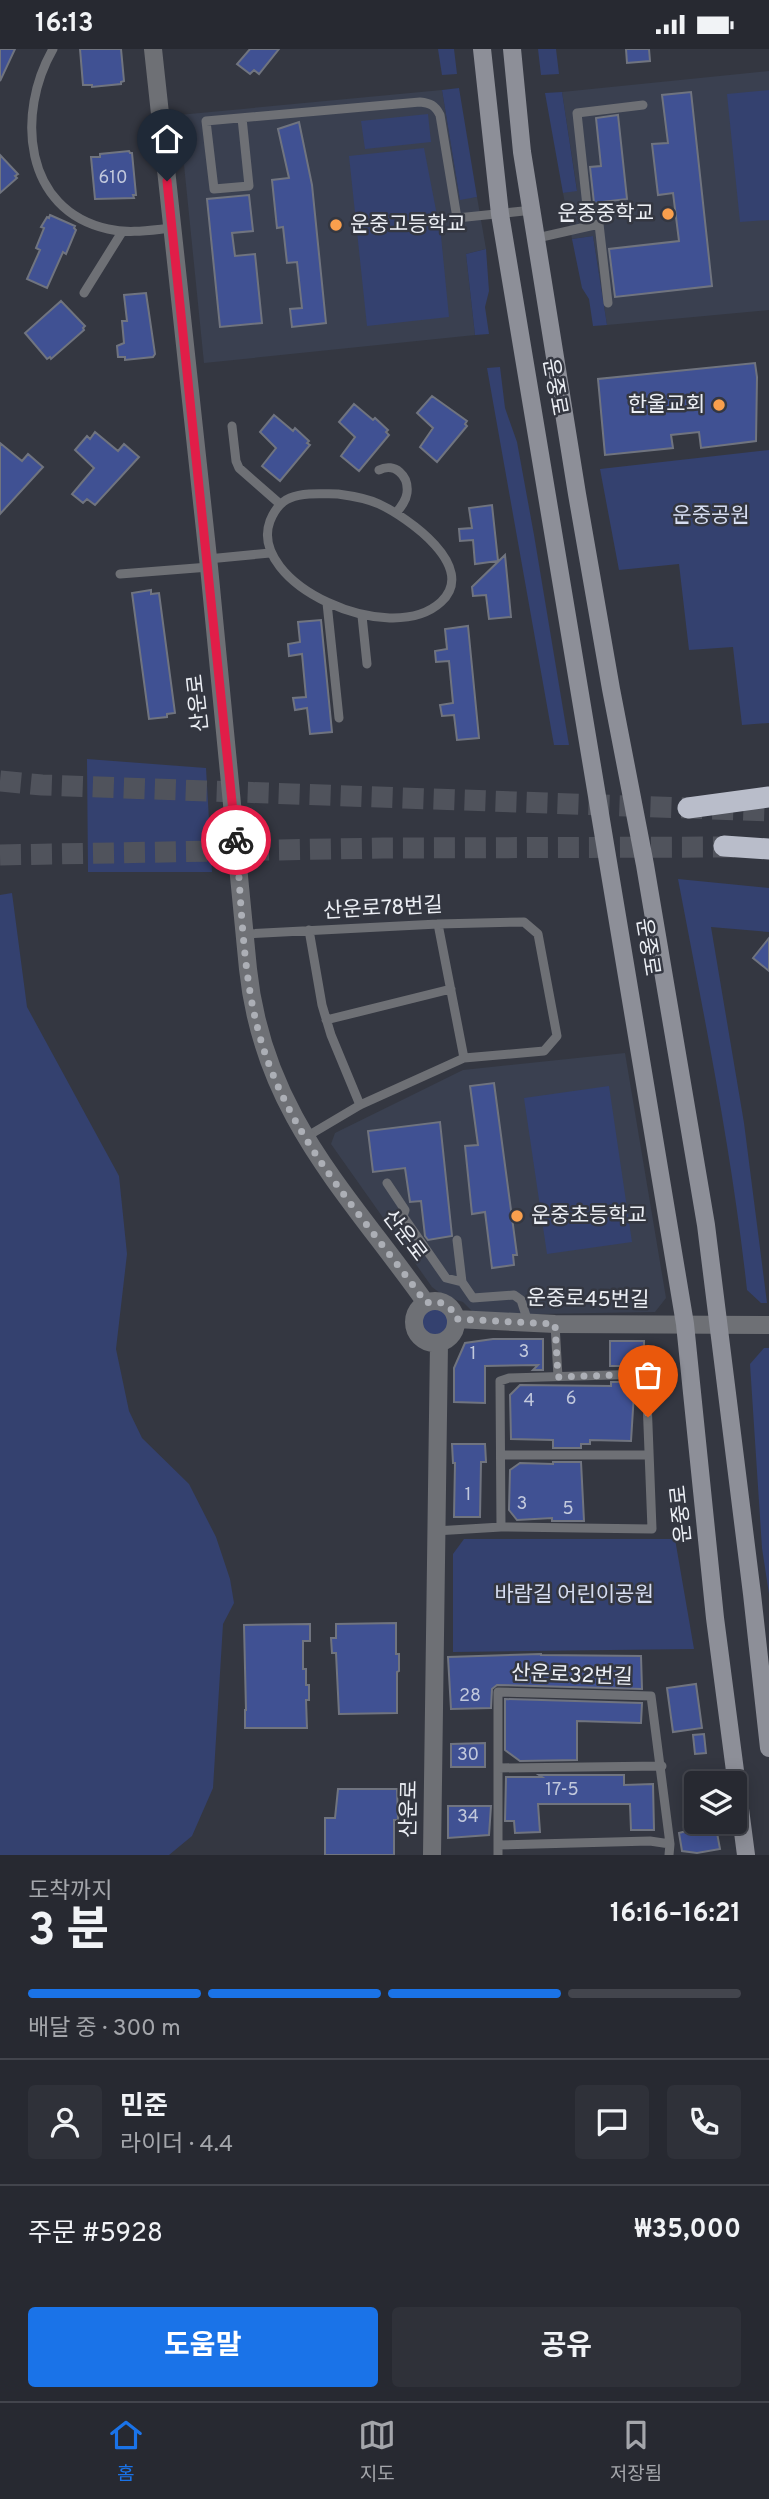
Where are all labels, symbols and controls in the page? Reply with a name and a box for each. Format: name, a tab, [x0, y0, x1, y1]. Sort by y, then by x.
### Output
text: 16:13	[35, 8, 94, 41]
pin	[137, 109, 197, 181]
icon: home	[148, 120, 186, 158]
house number: 610	[98, 167, 128, 190]
place label: 운중중학교	[557, 201, 654, 228]
marker: 운중중학교	[660, 206, 676, 222]
place label: 운중고등학교	[350, 212, 466, 239]
marker: 운중고등학교	[328, 217, 344, 233]
street label: 운중로	[536, 356, 572, 418]
place label: 한울교회	[628, 392, 705, 419]
marker: 한울교회	[711, 397, 727, 413]
park label: 운중공원	[672, 503, 750, 530]
street label: 산운로	[183, 673, 215, 733]
courier	[201, 805, 271, 875]
icon: bike	[217, 821, 255, 859]
street label: 산운로78번길	[322, 892, 444, 926]
street label: 운중로	[629, 916, 665, 978]
place label: 운중초등학교	[531, 1203, 647, 1230]
street label: 산운로	[376, 1205, 432, 1267]
marker: 운중초등학교	[509, 1208, 525, 1224]
street label: 운중로45번길	[526, 1285, 650, 1315]
house number: 3	[519, 1341, 529, 1364]
house number: 1	[470, 1343, 476, 1366]
pin	[618, 1345, 678, 1417]
icon: bag	[629, 1356, 667, 1394]
house number: 6	[566, 1388, 576, 1411]
house number: 4	[523, 1390, 535, 1413]
house number: 1	[465, 1484, 471, 1507]
street label: 운중로	[666, 1484, 698, 1544]
house number: 3	[517, 1493, 527, 1516]
house number: 5	[562, 1498, 574, 1521]
park label: 바람길 어린이공원	[494, 1582, 654, 1609]
street label: 산운로32번길	[511, 1660, 633, 1692]
house number: 28	[459, 1685, 481, 1708]
house number: 30	[457, 1744, 479, 1767]
map controls	[684, 1771, 747, 1834]
button: layers	[684, 1771, 747, 1834]
house number: 17-5	[545, 1779, 579, 1802]
street label: 산운로	[396, 1780, 424, 1838]
house number: 34	[457, 1806, 479, 1829]
text: 도착까지	[28, 1878, 113, 1907]
text: 16:16–16:21	[610, 1898, 741, 1931]
text: 3 분	[28, 1903, 109, 1962]
text: 배달 중 · 300 m	[28, 2015, 181, 2044]
button: person	[28, 2085, 102, 2159]
button: chat	[575, 2085, 649, 2159]
button: phone	[667, 2085, 741, 2159]
text: 민준	[120, 2091, 168, 2124]
text: 라이더 · 4.4	[120, 2131, 233, 2160]
text: ₩35,000	[634, 2214, 741, 2247]
text: 주문 #5928	[28, 2218, 163, 2251]
button: 도움말	[28, 2307, 378, 2387]
button: 공유	[392, 2307, 741, 2387]
tab: 홈	[107, 2416, 145, 2487]
tab: 지도	[358, 2416, 396, 2487]
tab: 저장됨	[610, 2416, 662, 2487]

